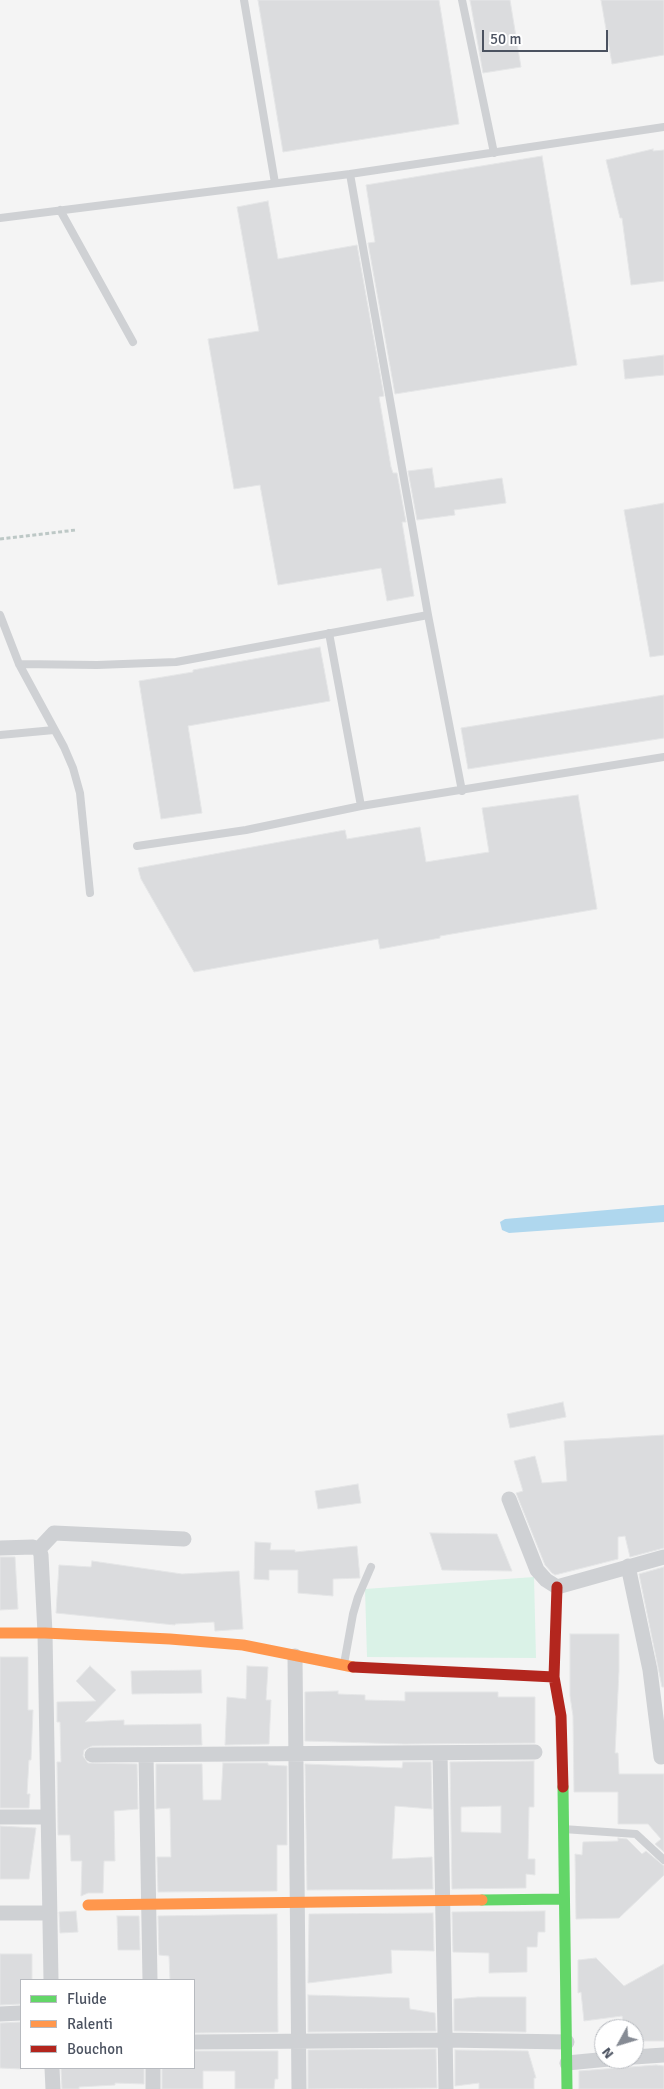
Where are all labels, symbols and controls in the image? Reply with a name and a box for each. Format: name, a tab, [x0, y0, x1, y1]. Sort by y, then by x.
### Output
scale bar	[484, 20, 610, 52]
text: 50 m	[490, 30, 521, 48]
legend	[20, 1979, 195, 2069]
text: Fluide	[67, 1990, 107, 2008]
text: Ralenti	[67, 2015, 113, 2033]
north arrow	[594, 2019, 644, 2069]
text: Bouchon	[67, 2040, 123, 2058]
text: N	[598, 2044, 617, 2062]

